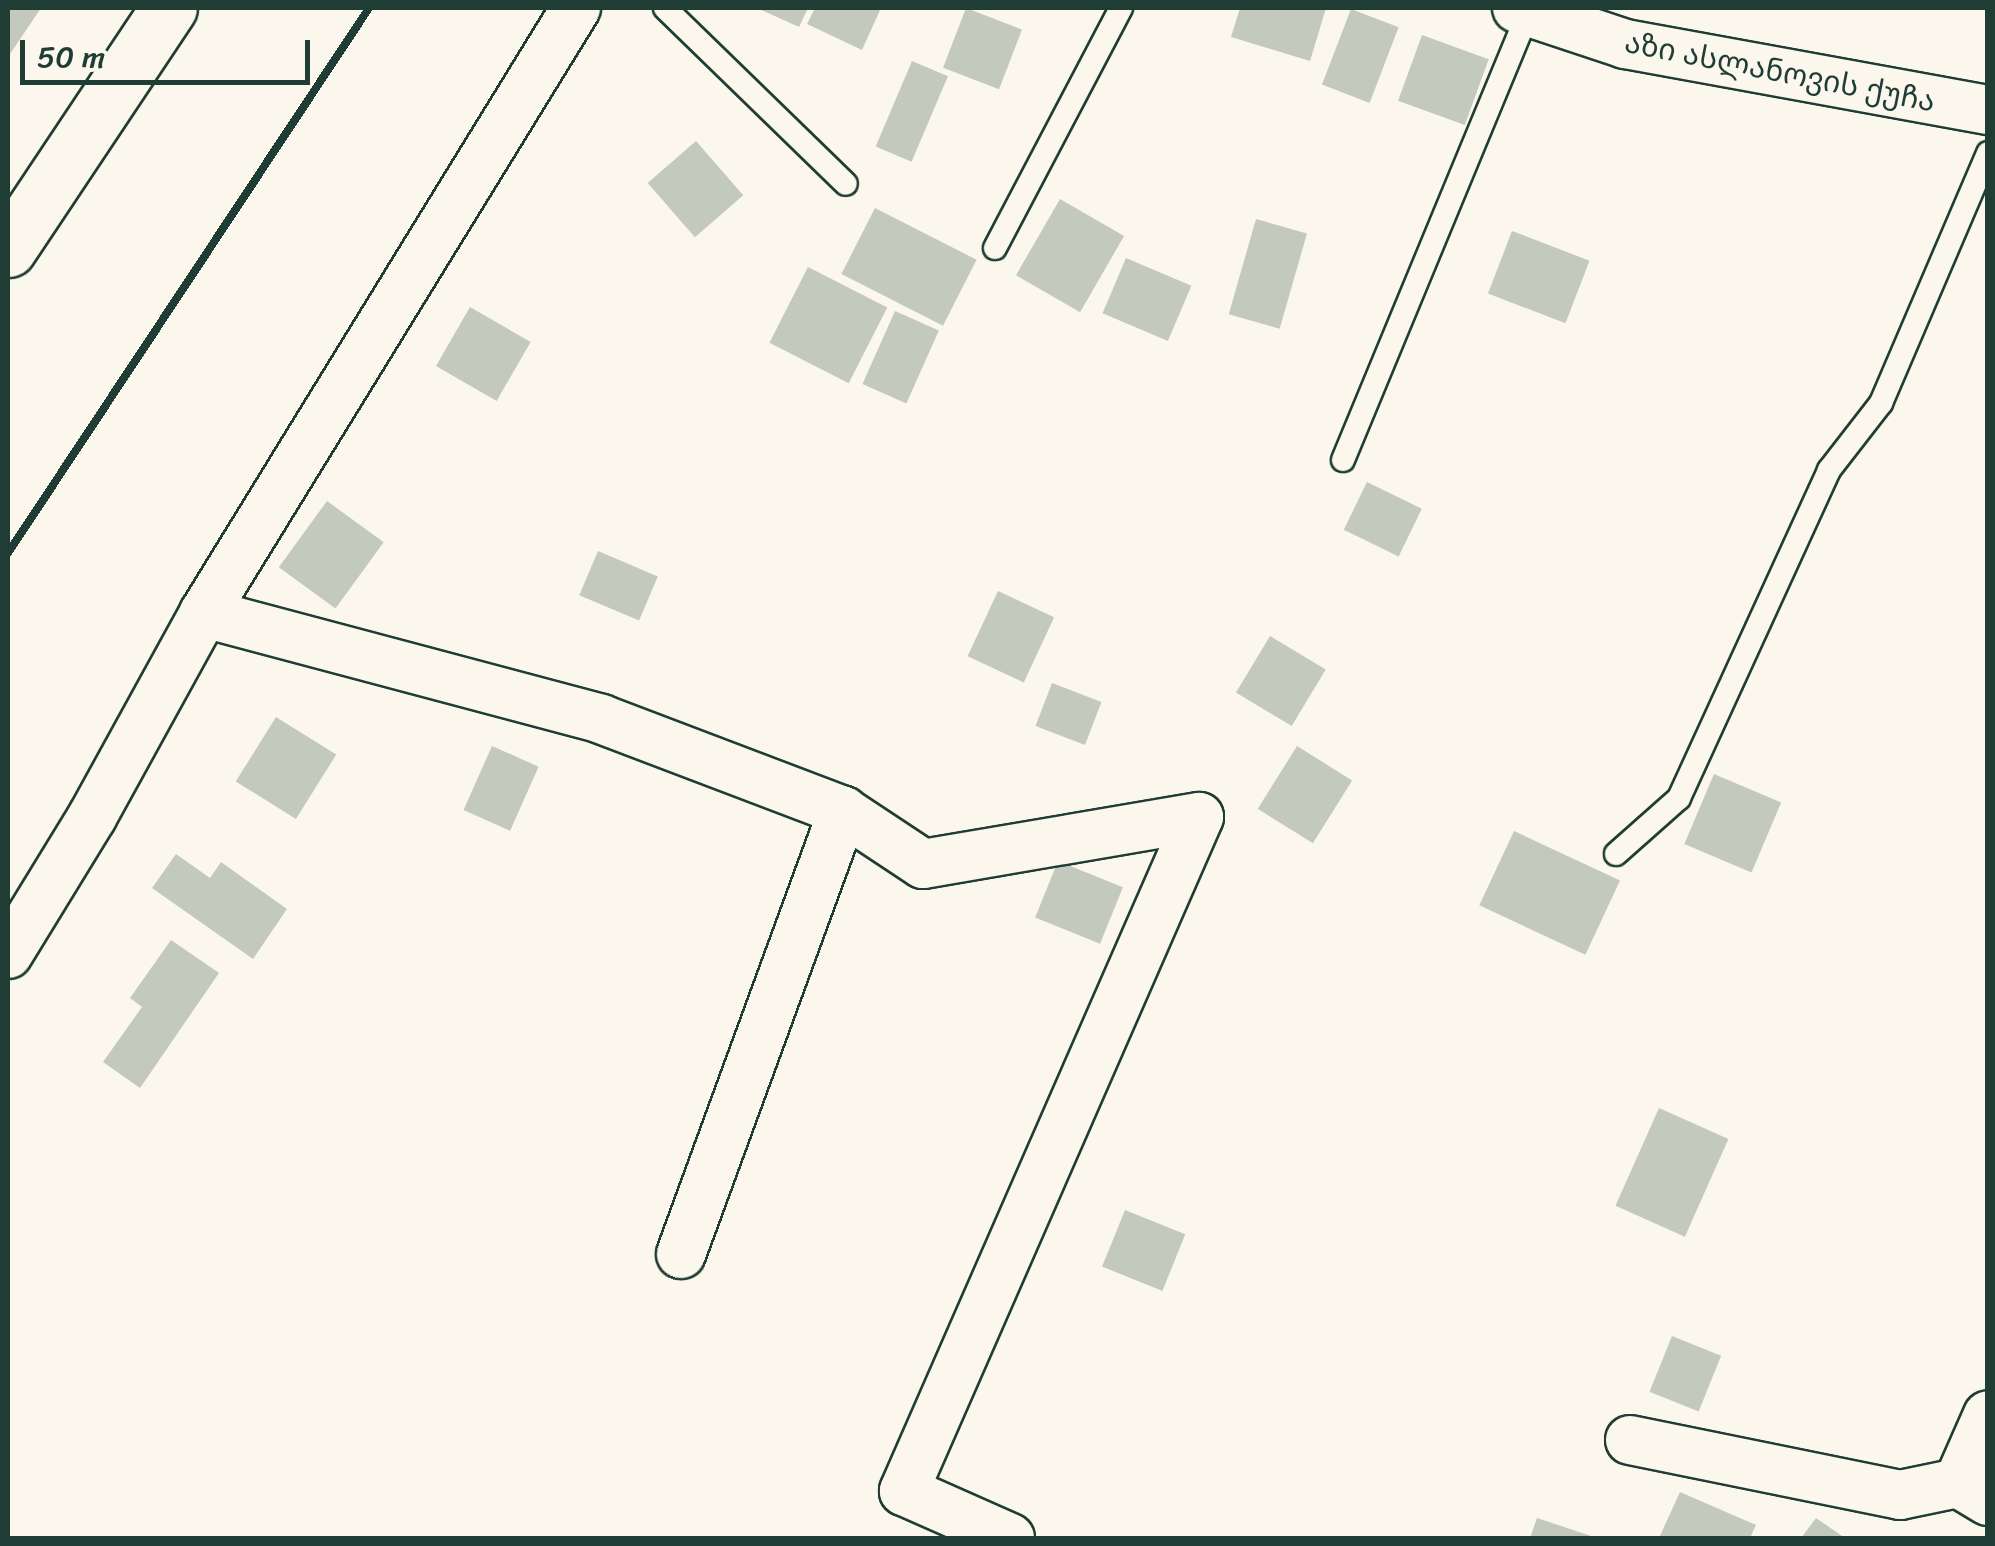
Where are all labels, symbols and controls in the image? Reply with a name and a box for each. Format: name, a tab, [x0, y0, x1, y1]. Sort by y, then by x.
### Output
scale bar	[25, 20, 315, 82]
street label: აზი ასლანოვის ქუჩა	[1622, 24, 1938, 120]
text: 50 m	[37, 30, 105, 84]

